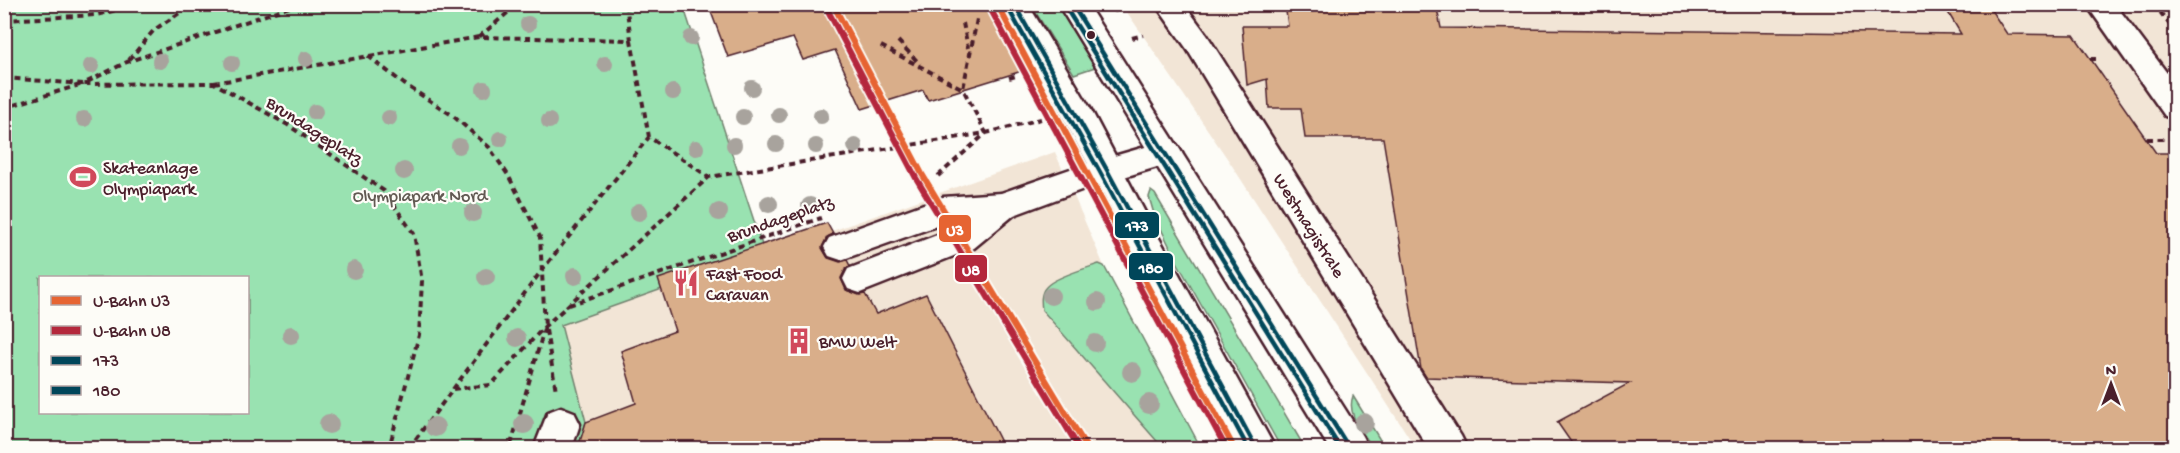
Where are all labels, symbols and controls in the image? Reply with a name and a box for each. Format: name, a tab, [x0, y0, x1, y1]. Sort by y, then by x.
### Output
unlabelled marker	[1085, 29, 1097, 41]
street label: Brundageplatz	[261, 93, 367, 172]
place label: Skateanlage Olympiapark	[103, 159, 199, 201]
sports icon: Skateanlage Olympiapark	[68, 162, 98, 192]
street label: Westmagistrale	[1267, 170, 1349, 283]
park label: Olympiapark Nord	[353, 187, 489, 208]
street label: Brundageplatz	[724, 192, 838, 249]
line badge: 173	[1114, 211, 1160, 239]
line badge: U3	[938, 214, 972, 243]
text: 173	[1124, 219, 1149, 238]
text: U3	[946, 223, 964, 242]
line badge: 180	[1128, 252, 1174, 281]
line badge: U8	[954, 254, 988, 283]
text: 180	[1138, 261, 1163, 280]
text: U8	[962, 263, 980, 282]
place label: Fast Food Caravan	[705, 265, 783, 307]
restaurant icon: Fast Food Caravan	[671, 268, 701, 298]
legend	[39, 276, 249, 414]
text: U-Bahn U3	[93, 292, 170, 313]
text: U-Bahn U8	[93, 322, 171, 343]
building icon: BMW Welt	[784, 326, 814, 356]
place label: BMW Welt	[818, 333, 898, 354]
text: 173	[92, 352, 119, 373]
north arrow	[2081, 354, 2141, 414]
text: N	[2106, 363, 2117, 382]
text: 180	[92, 382, 120, 403]

